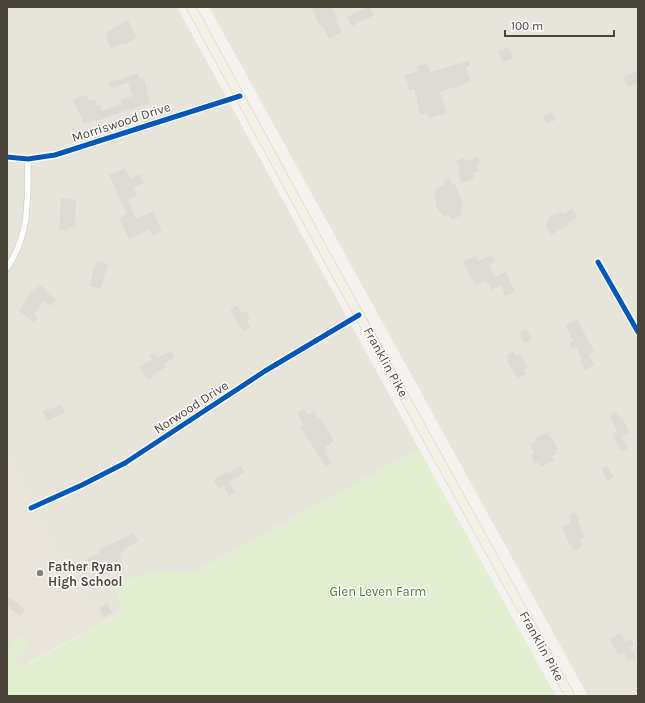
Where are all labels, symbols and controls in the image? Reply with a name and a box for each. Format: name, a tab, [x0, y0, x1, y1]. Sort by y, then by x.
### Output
scale bar	[505, 12, 614, 38]
text: 100 m	[511, 19, 543, 33]
street label: Morriswood Drive	[70, 99, 173, 145]
street label: Franklin Pike	[361, 325, 411, 400]
street label: Norwood Drive	[151, 377, 231, 437]
place label: Father Ryan High School	[48, 559, 122, 589]
marker: Father Ryan High School	[35, 568, 45, 578]
park label: Glen Leven Farm	[329, 584, 427, 599]
street label: Franklin Pike	[517, 609, 567, 684]

